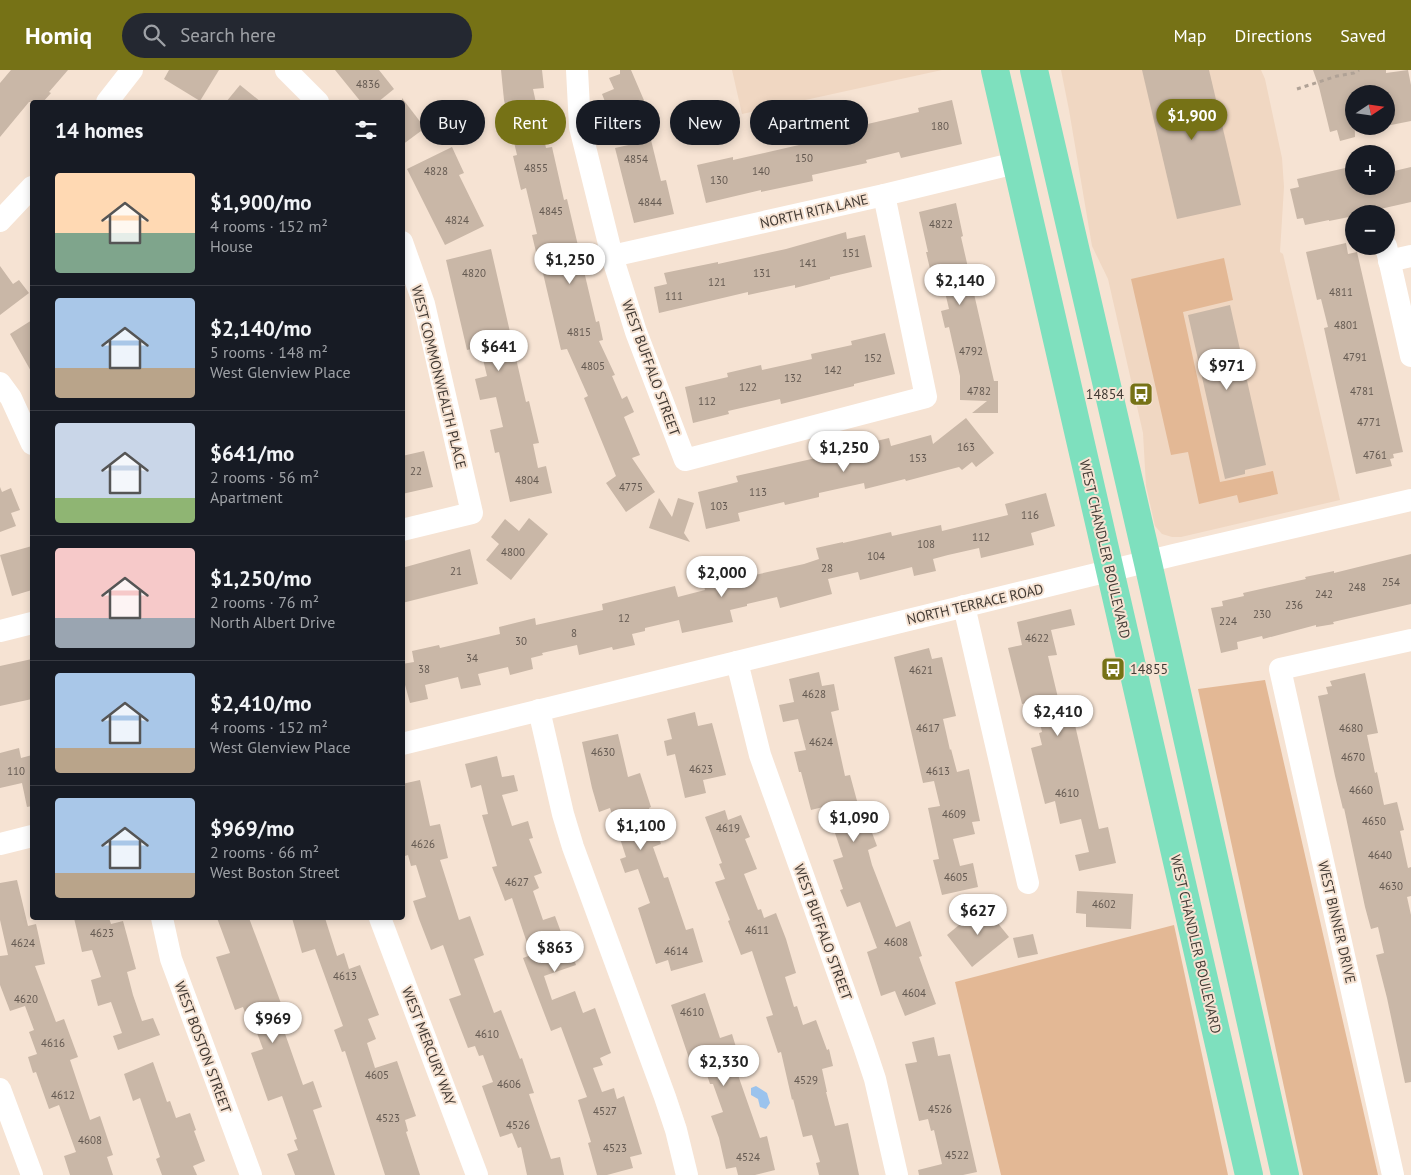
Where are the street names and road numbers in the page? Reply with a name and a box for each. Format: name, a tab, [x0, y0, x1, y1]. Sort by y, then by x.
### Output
street label: NORTH RITA LANE	[758, 190, 870, 232]
street label: WEST COMMONWEALTH PLACE	[408, 284, 470, 470]
street label: WEST BUFFALO STREET	[618, 298, 684, 439]
street label: WEST CHANDLER BOULEVARD	[1076, 458, 1134, 640]
street label: NORTH TERRACE ROAD	[905, 579, 1045, 629]
street label: WEST CHANDLER BOULEVARD	[1167, 853, 1225, 1035]
street label: WEST BINNER DRIVE	[1314, 859, 1360, 985]
street label: WEST BUFFALO STREET	[790, 862, 856, 1003]
street label: WEST BOSTON STREET	[171, 979, 235, 1116]
street label: WEST MERCURY WAY	[398, 984, 460, 1108]

